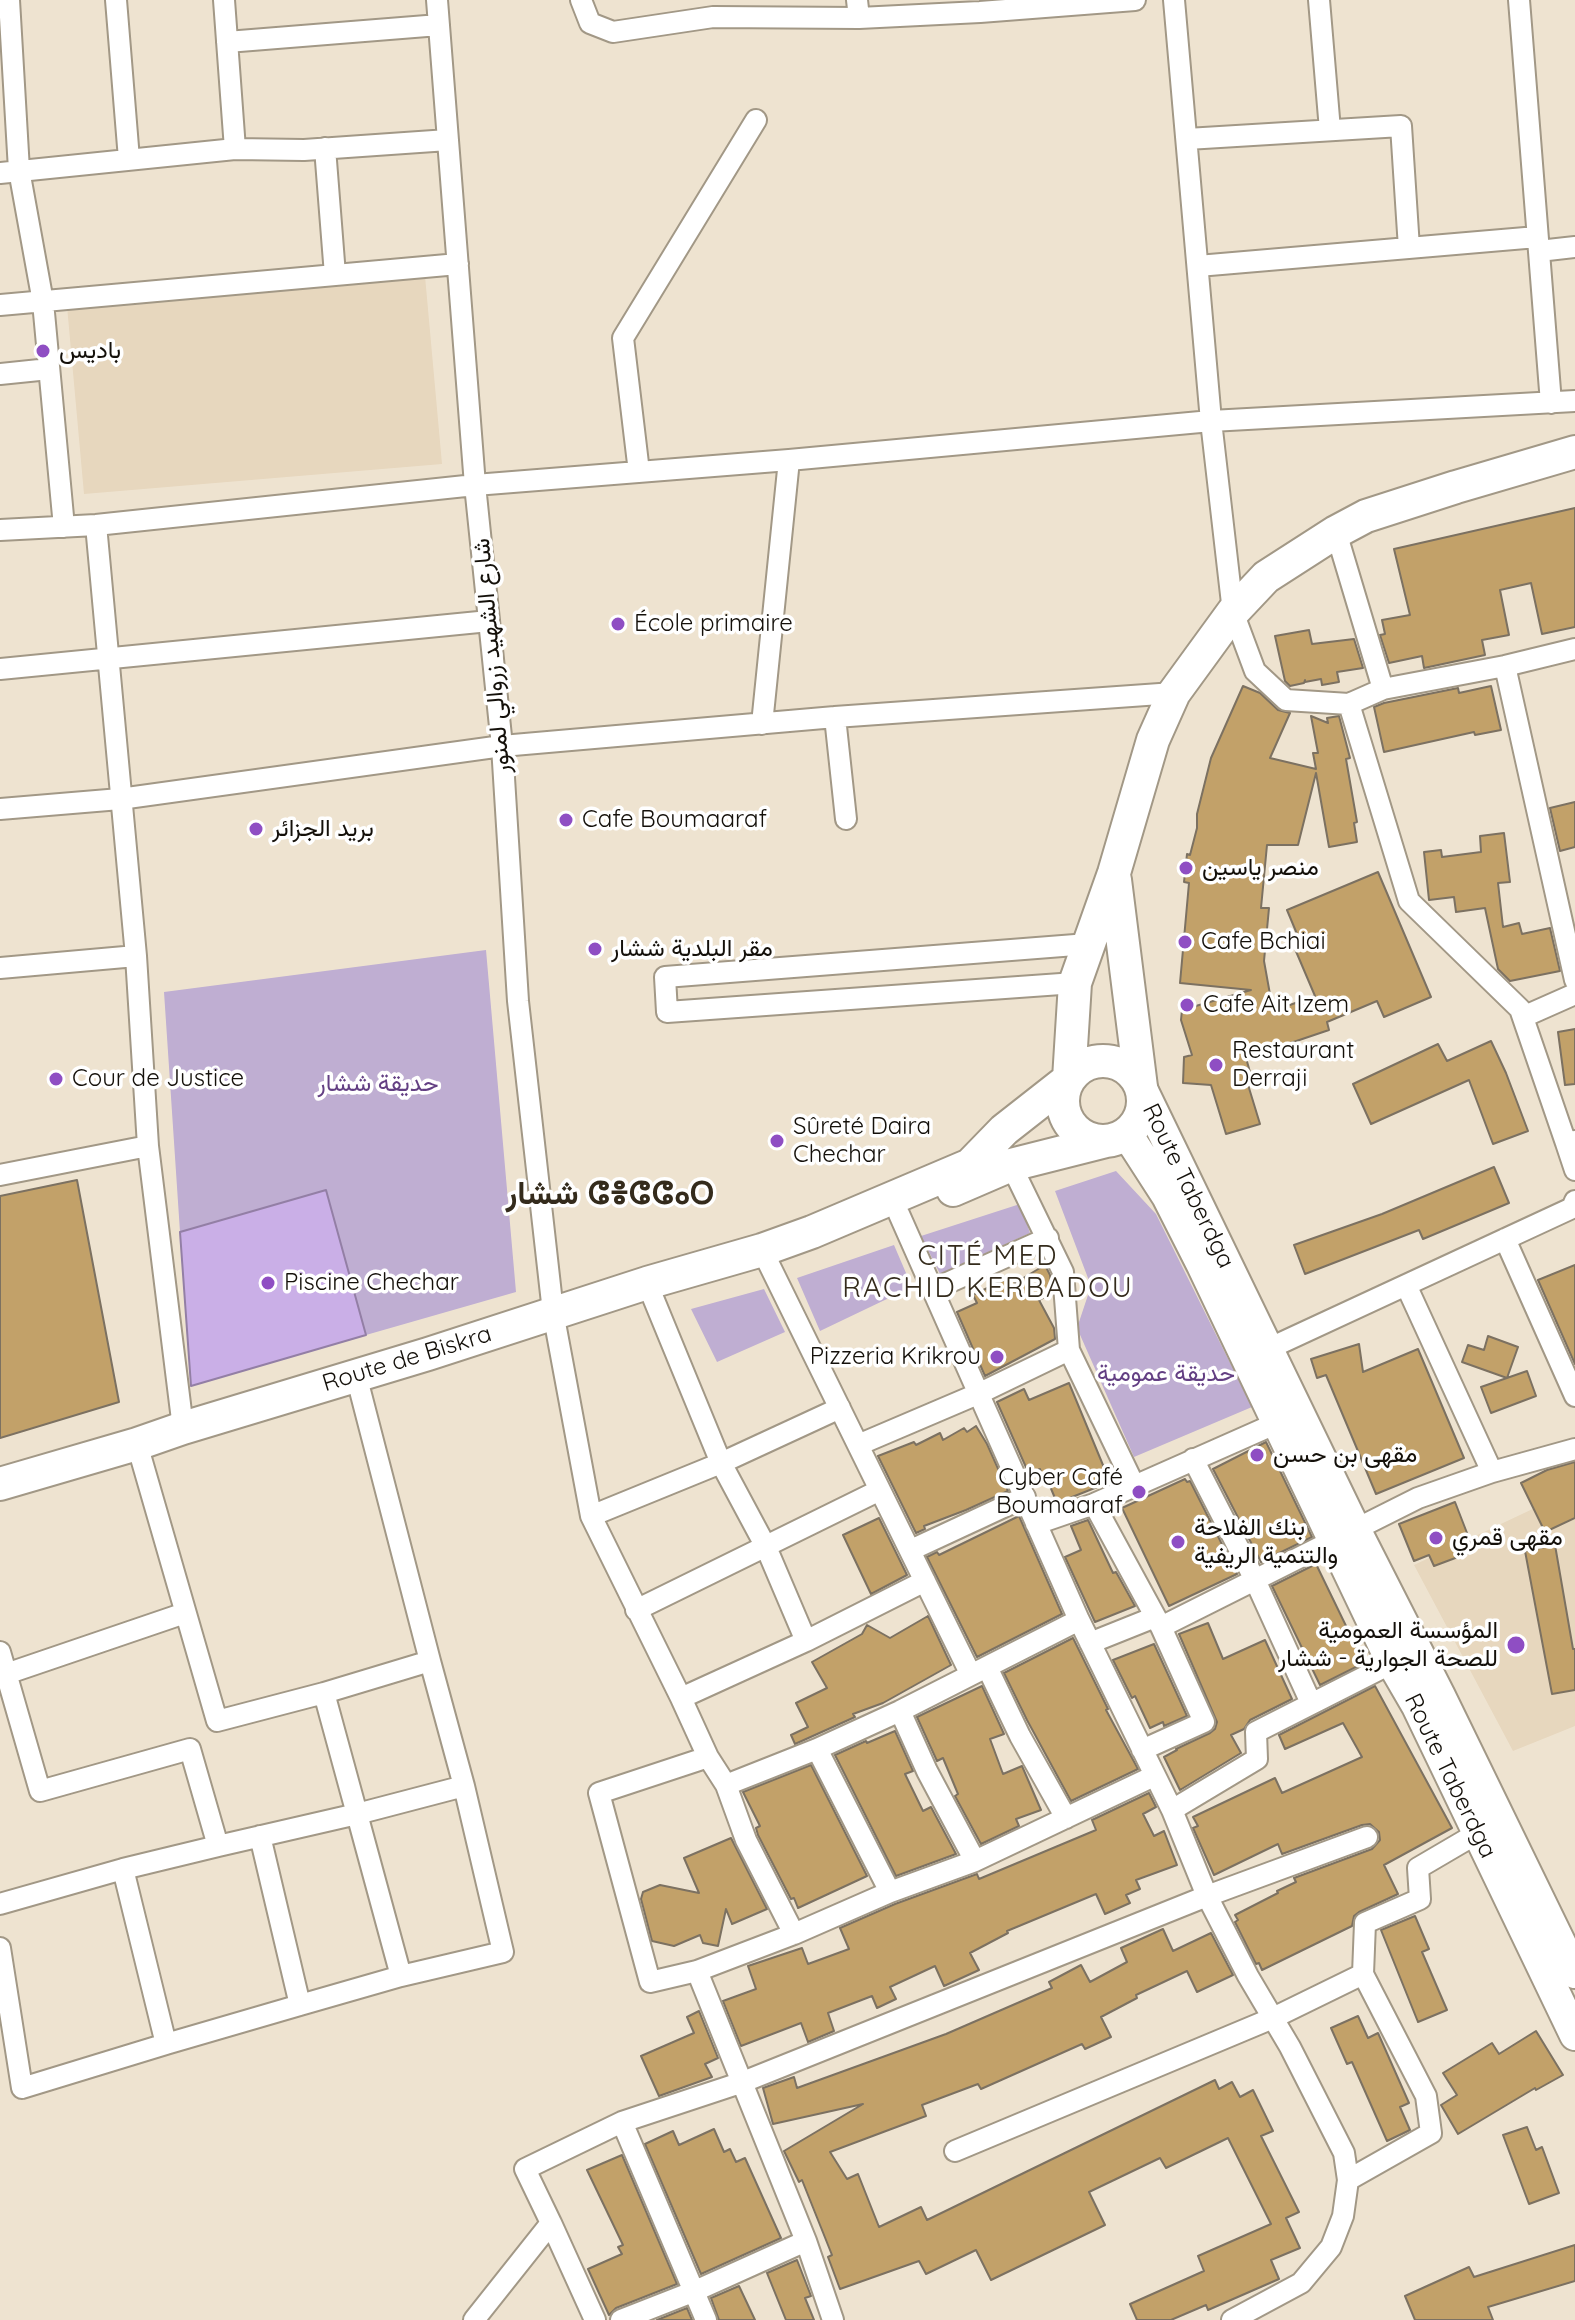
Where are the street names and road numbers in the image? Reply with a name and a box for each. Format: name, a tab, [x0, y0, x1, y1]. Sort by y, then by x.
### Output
street label: شارع الشهيد زروالي لمنور	[467, 537, 517, 775]
street label: Route Taberdga	[1136, 1099, 1240, 1273]
street label: Route de Biskra	[319, 1320, 495, 1398]
street label: Route Taberdga	[1398, 1689, 1502, 1863]

